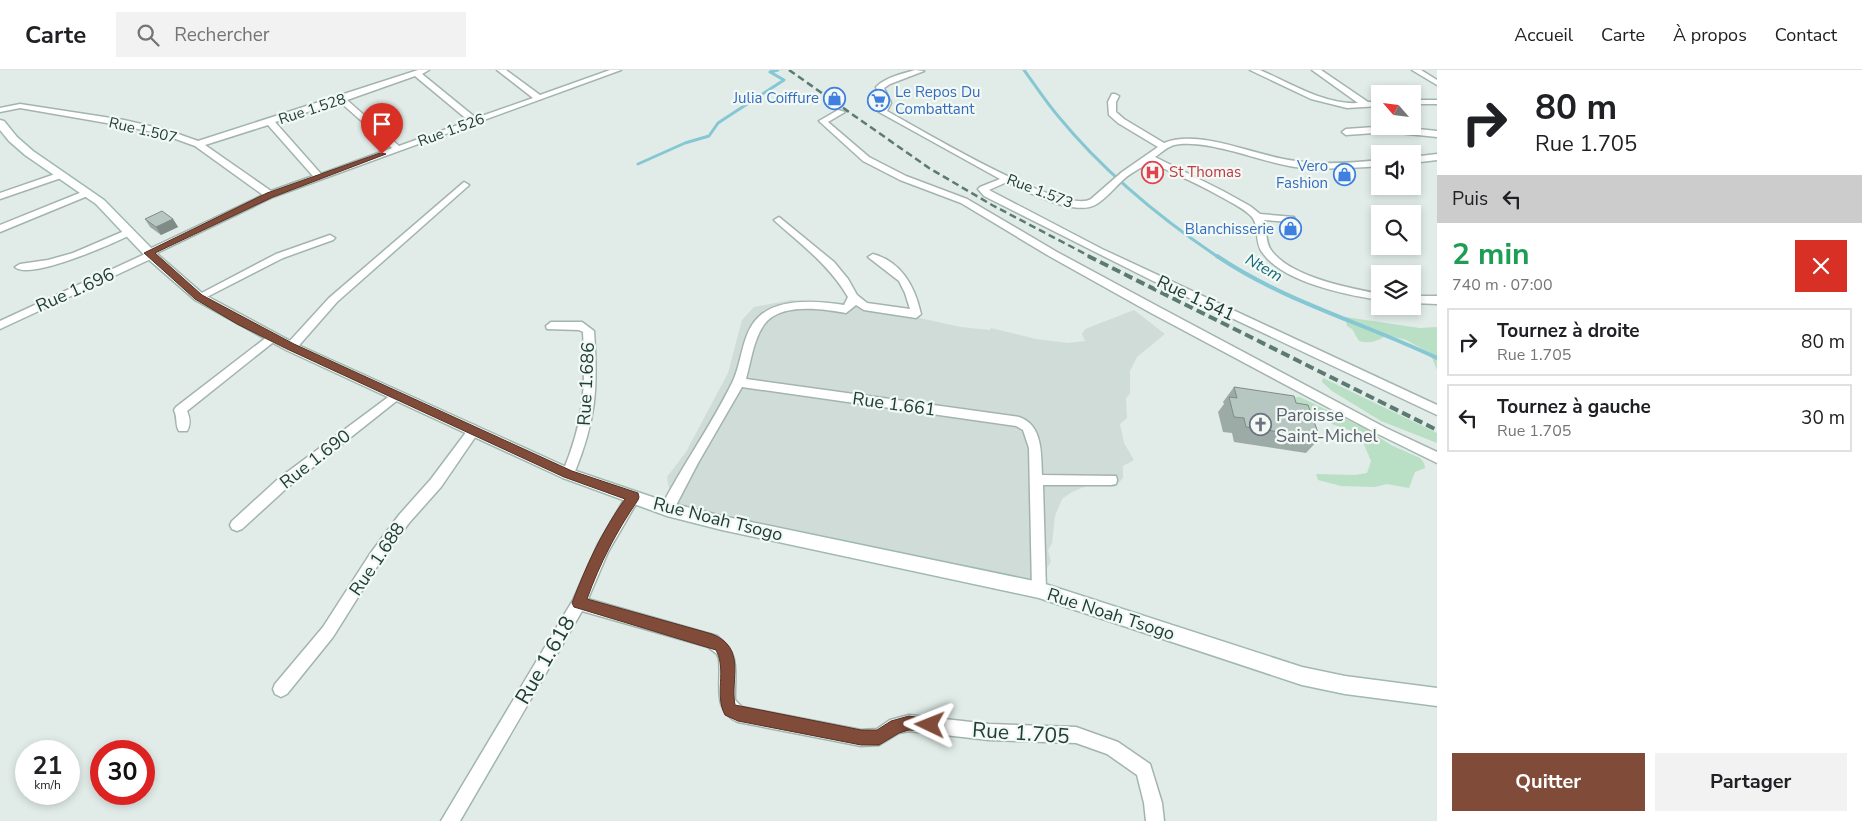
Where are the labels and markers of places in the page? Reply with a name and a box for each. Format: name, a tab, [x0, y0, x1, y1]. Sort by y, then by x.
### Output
place label: Le Repos Du Combattant	[895, 82, 980, 119]
shop icon: Julia Coiffure	[823, 86, 847, 110]
place label: Julia Coiffure	[732, 88, 819, 108]
supermarket icon: Le Repos Du Combattant	[867, 89, 891, 113]
pin	[361, 103, 403, 154]
place label: Vero Fashion	[1276, 156, 1328, 193]
hospital icon: St Thomas	[1141, 160, 1165, 184]
place label: St Thomas	[1169, 162, 1241, 182]
shop icon: Vero Fashion	[1332, 163, 1356, 187]
shop icon: Blanchisserie	[1278, 217, 1302, 241]
place label: Blanchisserie	[1185, 219, 1274, 239]
place label: Paroisse Saint-Michel	[1276, 403, 1378, 448]
church icon: Paroisse Saint-Michel	[1248, 413, 1272, 437]

